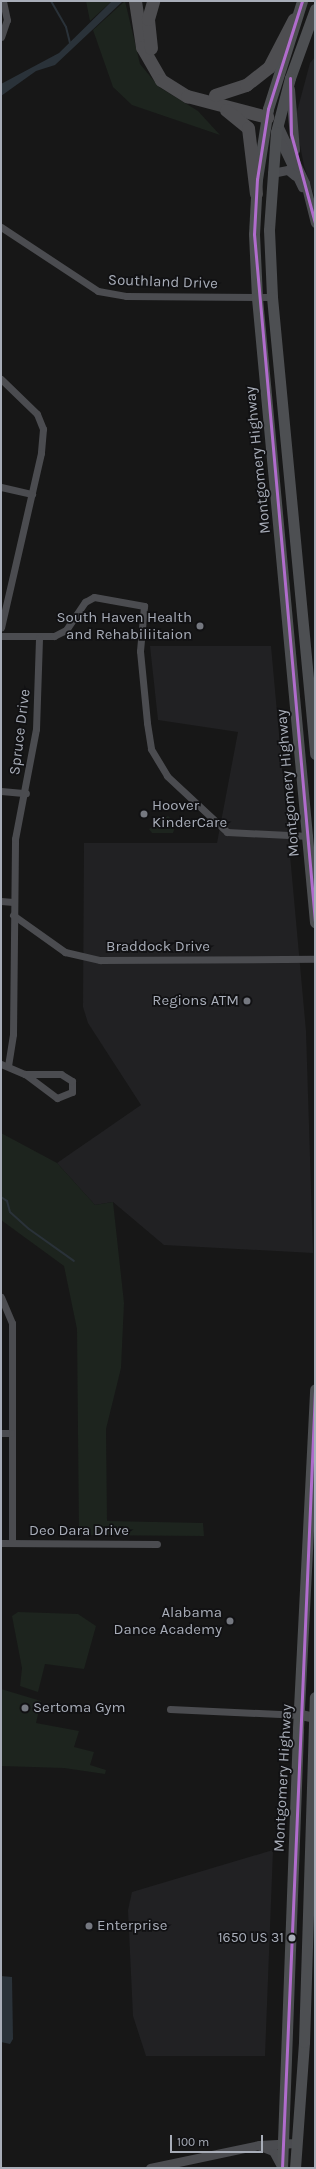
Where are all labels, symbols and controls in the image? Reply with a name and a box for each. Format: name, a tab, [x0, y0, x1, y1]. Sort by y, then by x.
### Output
street label: Southland Drive	[108, 271, 218, 293]
street label: Montgomery Highway	[241, 385, 275, 535]
place label: South Haven Health and Rehabiliitaion	[56, 608, 192, 643]
marker: South Haven Health and Rehabiliitaion	[195, 621, 205, 631]
street label: Spruce Drive	[6, 688, 34, 776]
street label: Montgomery Highway	[273, 708, 303, 858]
place label: Hoover KinderCare	[152, 796, 227, 831]
marker: Hoover KinderCare	[139, 809, 149, 819]
street label: Braddock Drive	[106, 938, 210, 956]
place label: Regions ATM	[152, 992, 239, 1010]
marker: Regions ATM	[242, 996, 252, 1006]
street label: Deo Dara Drive	[29, 1522, 129, 1540]
place label: Alabama Dance Academy	[114, 1603, 222, 1638]
marker: Alabama Dance Academy	[225, 1616, 235, 1626]
place label: Sertoma Gym	[33, 1699, 126, 1717]
marker: Sertoma Gym	[20, 1703, 30, 1713]
street label: Montgomery Highway	[270, 1704, 296, 1852]
place label: Enterprise	[97, 1917, 167, 1935]
marker: Enterprise	[84, 1921, 94, 1931]
place label: 1650 US 31	[218, 1930, 284, 1946]
marker: 1650 US 31	[287, 1933, 297, 1943]
scale bar	[172, 2127, 265, 2153]
text: 100 m	[177, 2135, 209, 2149]

